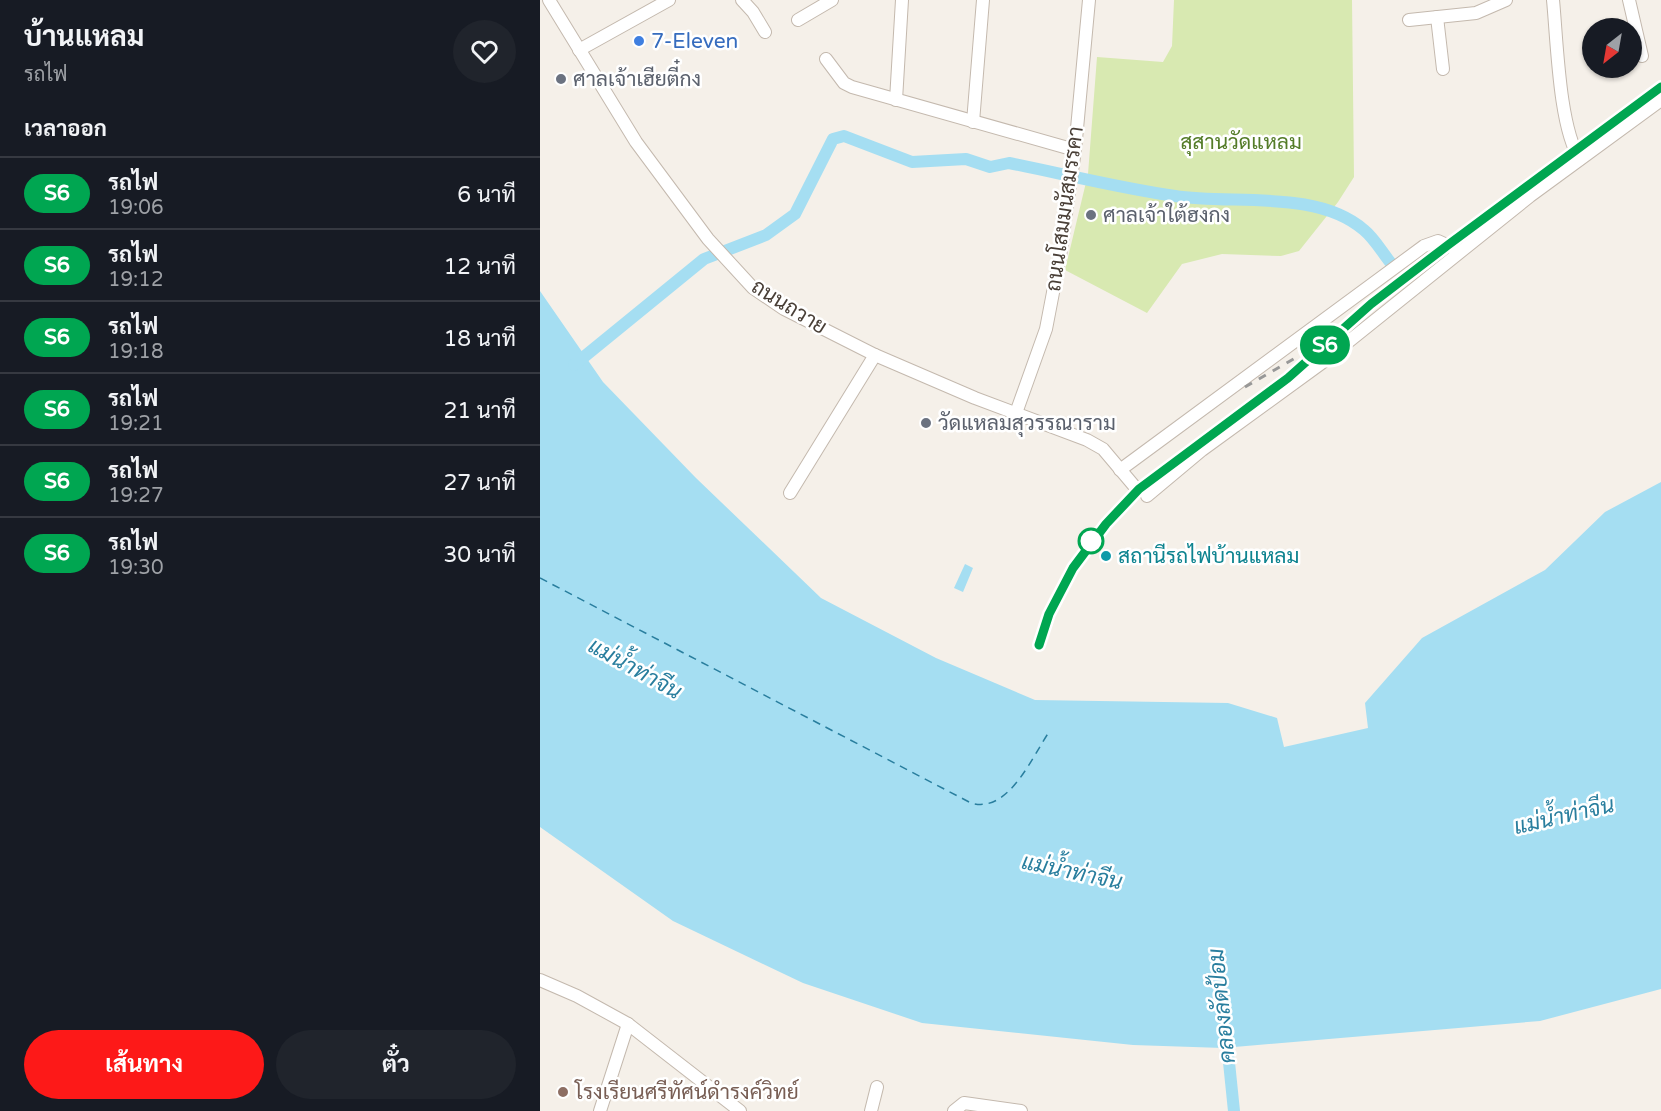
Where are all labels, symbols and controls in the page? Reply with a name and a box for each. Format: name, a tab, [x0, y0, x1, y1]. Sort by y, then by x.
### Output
north arrow	[1582, 18, 1642, 78]
map controls	[1582, 18, 1642, 78]
text: บ้านแหลม	[24, 20, 144, 54]
button: heart	[453, 20, 516, 83]
place label: 7-Eleven	[651, 29, 738, 54]
marker: 7-Eleven	[632, 34, 646, 48]
place label: ศาลเจ้าเฮียตี๋กง	[573, 59, 701, 92]
text: รถไฟ	[24, 63, 68, 87]
marker: ศาลเจ้าเฮียตี๋กง	[554, 72, 568, 86]
text: เวลาออก	[24, 116, 107, 142]
street label: ถนนโสมมนัสมรรคา	[1040, 125, 1089, 293]
park label: สุสานวัดแหลม	[1180, 130, 1302, 156]
text: รถไฟ	[108, 170, 158, 196]
text: S6	[44, 181, 70, 206]
text: 6 นาที	[457, 182, 516, 208]
text: 19:06	[108, 196, 163, 220]
place label: ศาลเจ้าใต้ฮงกง	[1103, 202, 1230, 228]
marker: ศาลเจ้าใต้ฮงกง	[1084, 208, 1098, 222]
text: รถไฟ	[108, 242, 158, 268]
text: S6	[44, 253, 70, 278]
text: 12 นาที	[444, 254, 516, 280]
text: 19:12	[108, 268, 163, 292]
street label: ถนนถวาย	[747, 274, 831, 340]
text: รถไฟ	[108, 314, 158, 340]
text: S6	[44, 325, 70, 350]
text: 18 นาที	[444, 326, 516, 352]
line badge: S6	[1298, 326, 1352, 364]
text: S6	[1312, 333, 1338, 358]
text: 19:18	[108, 340, 163, 364]
text: รถไฟ	[108, 386, 158, 412]
text: S6	[44, 397, 70, 422]
text: 21 นาที	[444, 398, 516, 424]
place label: วัดแหลมสุวรรณาราม	[938, 411, 1116, 437]
text: 19:21	[108, 412, 163, 436]
marker: วัดแหลมสุวรรณาราม	[919, 416, 933, 430]
text: รถไฟ	[108, 458, 158, 484]
text: S6	[44, 469, 70, 494]
text: 27 นาที	[444, 470, 516, 496]
text: 19:27	[108, 484, 163, 508]
unlabelled marker	[1078, 528, 1104, 554]
text: รถไฟ	[108, 530, 158, 556]
text: S6	[44, 541, 70, 566]
text: 30 นาที	[444, 542, 516, 568]
place label: สถานีรถไฟบ้านแหลม	[1118, 543, 1299, 569]
marker: สถานีรถไฟบ้านแหลม	[1099, 549, 1113, 563]
text: 19:30	[108, 556, 163, 580]
water label: แม่น้ำท่าจีน	[584, 627, 689, 705]
water label: แม่น้ำท่าจีน	[1510, 785, 1617, 840]
water label: แม่น้ำท่าจีน	[1019, 842, 1126, 895]
water label: คลองลัดป้อม	[1202, 947, 1241, 1065]
button: เส้นทาง	[24, 1030, 264, 1099]
button: ตั๋ว	[276, 1030, 516, 1099]
place label: โรงเรียนศรีทัศน์ดำรงค์วิทย์	[574, 1078, 799, 1105]
marker: โรงเรียนศรีทัศน์ดำรงค์วิทย์	[556, 1085, 570, 1099]

